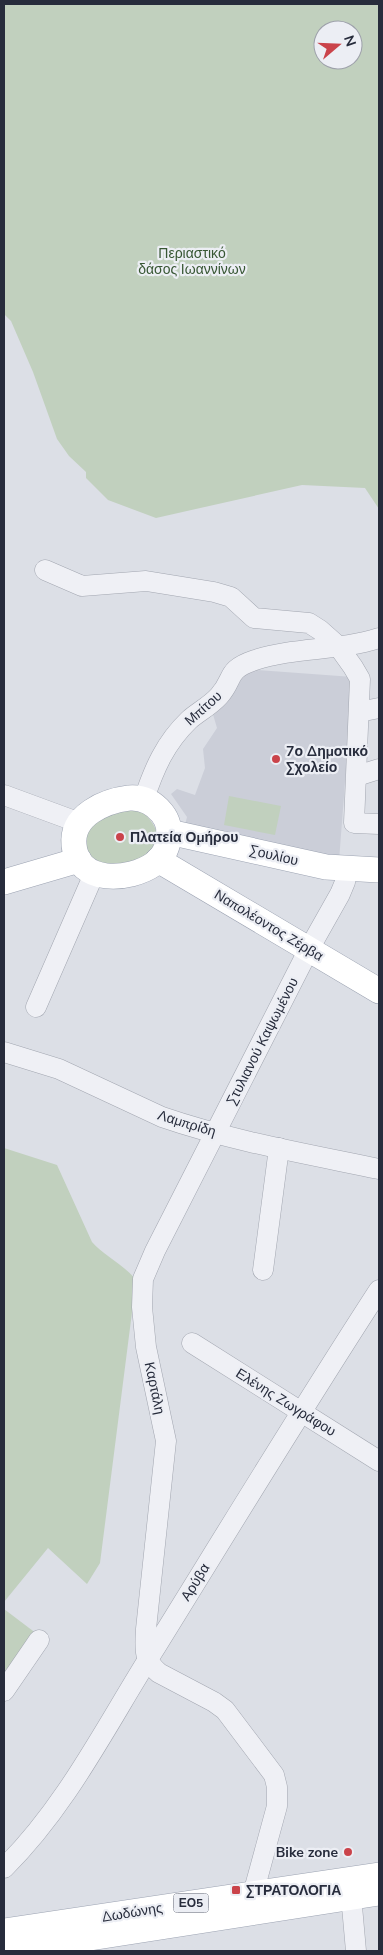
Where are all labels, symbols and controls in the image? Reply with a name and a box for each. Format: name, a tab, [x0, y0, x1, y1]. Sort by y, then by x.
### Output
north arrow	[313, 20, 363, 70]
text: N	[339, 33, 361, 49]
park label: Περιαστικό δάσος Ιωαννίνων	[138, 244, 246, 279]
street label: Μπίτου	[181, 687, 226, 730]
place label: 7ο Δημοτικό Σχολείο	[286, 742, 368, 777]
marker: 7ο Δημοτικό Σχολείο	[270, 753, 282, 765]
place label: Πλατεία Ομήρου	[130, 828, 238, 847]
marker: Πλατεία Ομήρου	[114, 831, 126, 843]
street label: Σουλίου	[248, 841, 300, 870]
street label: Ναπολέοντος Ζέρβα	[211, 885, 327, 966]
street label: Στυλιανού Καψωμένου	[222, 974, 303, 1108]
street label: Λαμπρίδη	[155, 1106, 218, 1141]
street label: Καρτάλη	[140, 1360, 169, 1416]
street label: Ελένης Ζωγράφου	[232, 1364, 339, 1441]
street label: Αρύβα	[176, 1560, 214, 1605]
place label: Bike zone	[276, 1843, 338, 1862]
marker: Bike zone	[342, 1846, 354, 1858]
place label: ΣΤΡΑΤΟΛΟΓΙΑ	[246, 1881, 341, 1900]
marker: ΣΤΡΑΤΟΛΟΓΙΑ	[230, 1884, 242, 1896]
road number: ΕΟ5	[174, 1894, 208, 1912]
street label: Δωδώνης	[100, 1898, 164, 1927]

